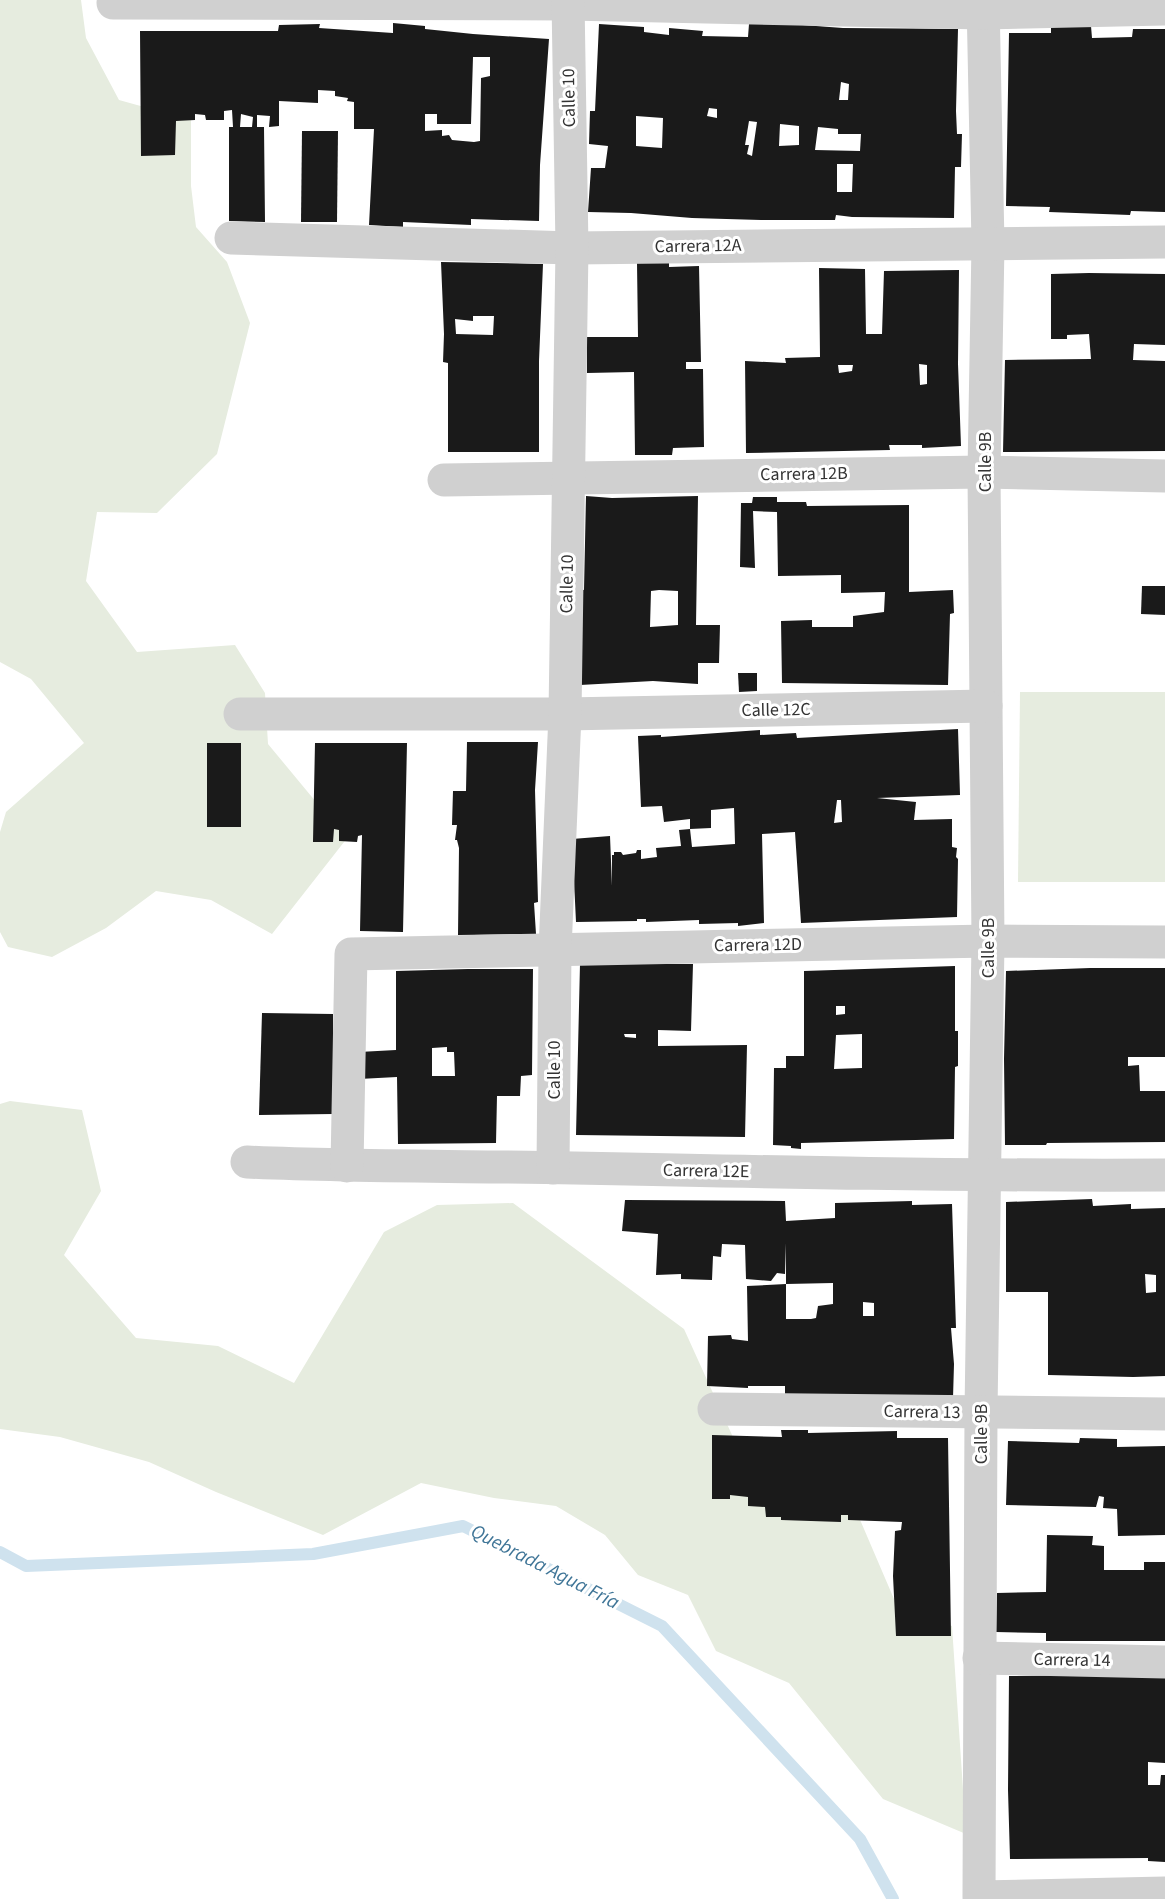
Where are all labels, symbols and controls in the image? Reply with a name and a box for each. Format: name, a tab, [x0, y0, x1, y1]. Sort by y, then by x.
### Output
street label: Calle 10	[556, 68, 582, 128]
street label: Carrera 12A	[654, 233, 742, 259]
street label: Calle 9B	[973, 432, 998, 492]
street label: Carrera 12B	[760, 461, 848, 487]
street label: Calle 10	[554, 554, 580, 614]
street label: Calle 12C	[741, 697, 811, 723]
street label: Calle 9B	[976, 918, 1001, 978]
street label: Carrera 12D	[714, 932, 802, 958]
street label: Calle 10	[542, 1040, 567, 1099]
street label: Carrera 12E	[663, 1158, 749, 1184]
street label: Carrera 13	[883, 1399, 961, 1425]
street label: Calle 9B	[969, 1404, 994, 1464]
water label: Quebrada Agua Fría	[466, 1517, 624, 1617]
street label: Carrera 14	[1033, 1647, 1111, 1673]

